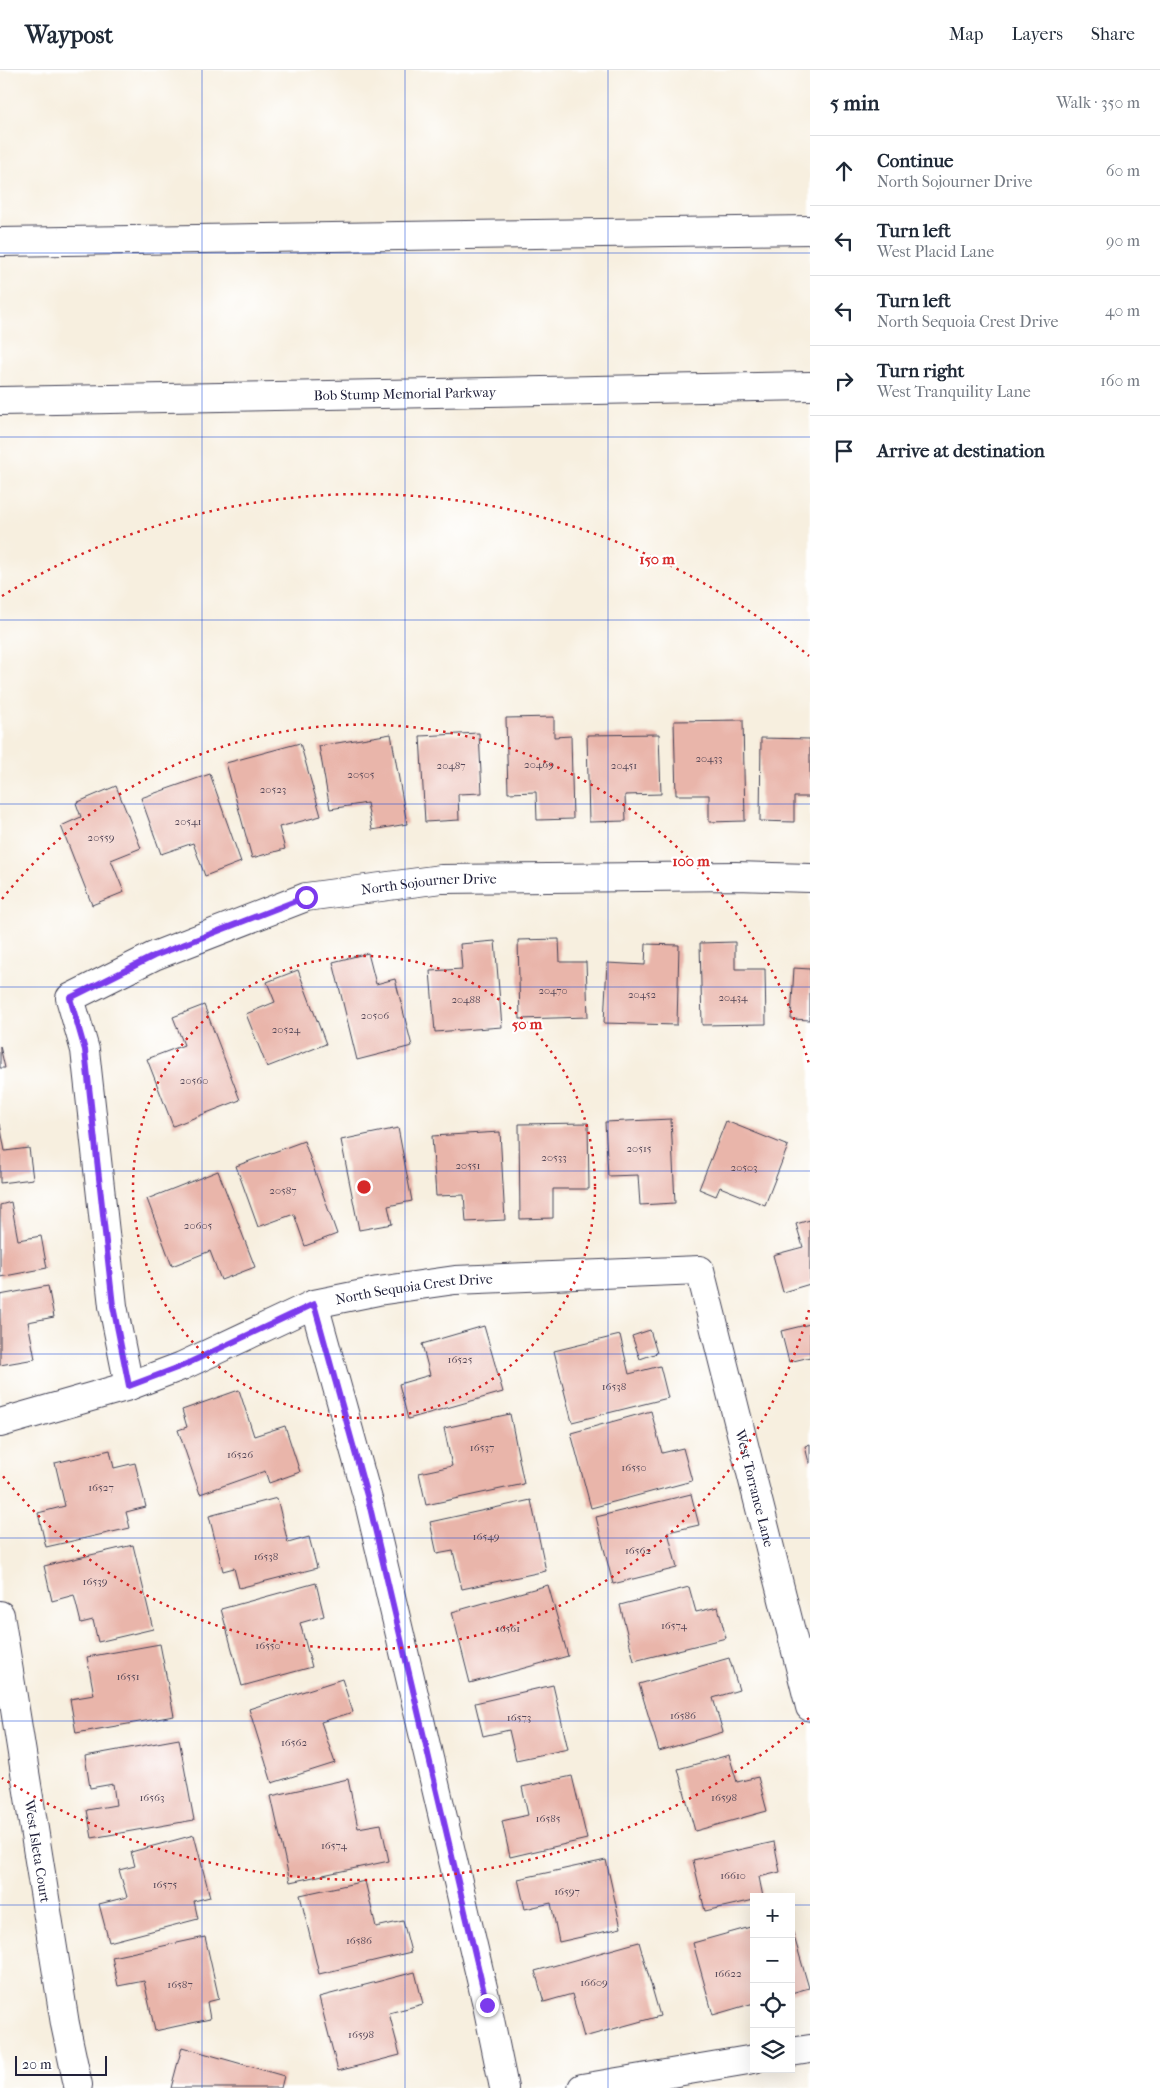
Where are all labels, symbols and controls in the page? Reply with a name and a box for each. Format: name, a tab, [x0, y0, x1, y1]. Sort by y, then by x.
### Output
text: Waypost	[25, 21, 113, 49]
text: Map	[949, 24, 983, 45]
text: Layers	[1011, 24, 1063, 45]
text: Share	[1091, 24, 1135, 45]
text: 5 min	[830, 91, 879, 115]
text: Walk · 350 m	[1056, 93, 1140, 112]
text: Continue	[877, 150, 953, 172]
icon: ahead	[830, 157, 858, 185]
text: 60 m	[1106, 161, 1140, 180]
text: North Sojourner Drive	[877, 172, 1033, 191]
text: Turn left	[877, 220, 951, 242]
icon: left	[830, 227, 858, 255]
text: 90 m	[1106, 231, 1140, 250]
text: West Placid Lane	[877, 242, 994, 261]
text: Turn left	[877, 290, 951, 312]
icon: left	[830, 297, 858, 325]
text: 40 m	[1105, 301, 1140, 320]
text: North Sequoia Crest Drive	[877, 312, 1058, 331]
text: Turn right	[877, 360, 964, 382]
icon: right	[830, 367, 858, 395]
text: 160 m	[1100, 371, 1140, 390]
text: West Tranquility Lane	[877, 382, 1031, 401]
street label: Bob Stump Memorial Parkway	[314, 384, 497, 404]
icon: arrive	[830, 437, 858, 465]
text: Arrive at destination	[877, 440, 1045, 462]
text: 150 m	[639, 550, 675, 568]
house number: 20433	[695, 752, 723, 765]
house number: 20469	[524, 758, 554, 771]
house number: 20487	[437, 759, 465, 772]
house number: 20451	[611, 759, 637, 772]
house number: 20505	[347, 768, 375, 781]
house number: 20523	[260, 783, 286, 796]
house number: 20541	[175, 815, 202, 828]
house number: 20559	[88, 831, 115, 844]
text: 100 m	[672, 852, 710, 870]
street label: North Sojourner Drive	[360, 870, 497, 899]
route start	[295, 886, 318, 909]
house number: 20470	[538, 984, 568, 997]
house number: 20452	[628, 988, 656, 1001]
house number: 20434	[718, 991, 748, 1004]
house number: 20488	[451, 993, 481, 1006]
house number: 20506	[361, 1009, 389, 1022]
text: 50 m	[512, 1015, 543, 1033]
house number: 20524	[272, 1023, 301, 1036]
house number: 20560	[180, 1074, 208, 1087]
house number: 20515	[626, 1142, 652, 1155]
house number: 20533	[541, 1151, 567, 1164]
house number: 20551	[455, 1159, 481, 1172]
house number: 20503	[730, 1161, 758, 1174]
centre of rings	[355, 1178, 373, 1196]
house number: 20587	[269, 1184, 297, 1197]
house number: 20605	[184, 1219, 212, 1232]
street label: North Sequoia Crest Drive	[334, 1270, 493, 1308]
house number: 16525	[448, 1353, 473, 1366]
house number: 16538	[602, 1380, 626, 1393]
street label: West Torrance Lane	[731, 1427, 777, 1549]
house number: 16537	[470, 1441, 494, 1454]
house number: 16526	[227, 1448, 253, 1461]
house number: 16550	[621, 1461, 647, 1474]
house number: 16527	[88, 1481, 114, 1494]
house number: 16549	[473, 1530, 500, 1543]
house number: 16562	[625, 1544, 651, 1557]
house number: 16538	[254, 1550, 278, 1563]
house number: 16539	[83, 1575, 108, 1588]
house number: 16574	[661, 1619, 688, 1632]
house number: 16561	[496, 1622, 520, 1635]
house number: 16550	[255, 1639, 281, 1652]
house number: 16551	[116, 1670, 140, 1683]
house number: 16586	[670, 1709, 696, 1722]
house number: 16573	[507, 1711, 531, 1724]
house number: 16562	[281, 1736, 307, 1749]
house number: 16563	[139, 1791, 165, 1804]
house number: 16598	[711, 1791, 737, 1804]
street label: West Isleta Court	[20, 1797, 54, 1904]
house number: 16585	[536, 1812, 561, 1825]
house number: 16574	[321, 1839, 348, 1852]
house number: 16610	[720, 1869, 746, 1882]
house number: 16575	[153, 1878, 178, 1891]
house number: 16597	[554, 1885, 580, 1898]
map controls	[750, 1893, 795, 2073]
button: +	[750, 1893, 795, 1938]
house number: 16586	[346, 1934, 372, 1947]
button: −	[750, 1938, 795, 1983]
house number: 16622	[714, 1967, 742, 1980]
house number: 16609	[580, 1976, 608, 1989]
house number: 16587	[167, 1978, 193, 1991]
button: locate	[750, 1983, 795, 2028]
route end	[476, 1994, 499, 2017]
house number: 16598	[348, 2028, 374, 2041]
button: layers	[750, 2028, 795, 2073]
scale bar	[15, 2053, 108, 2076]
text: 20 m	[22, 2056, 52, 2073]

